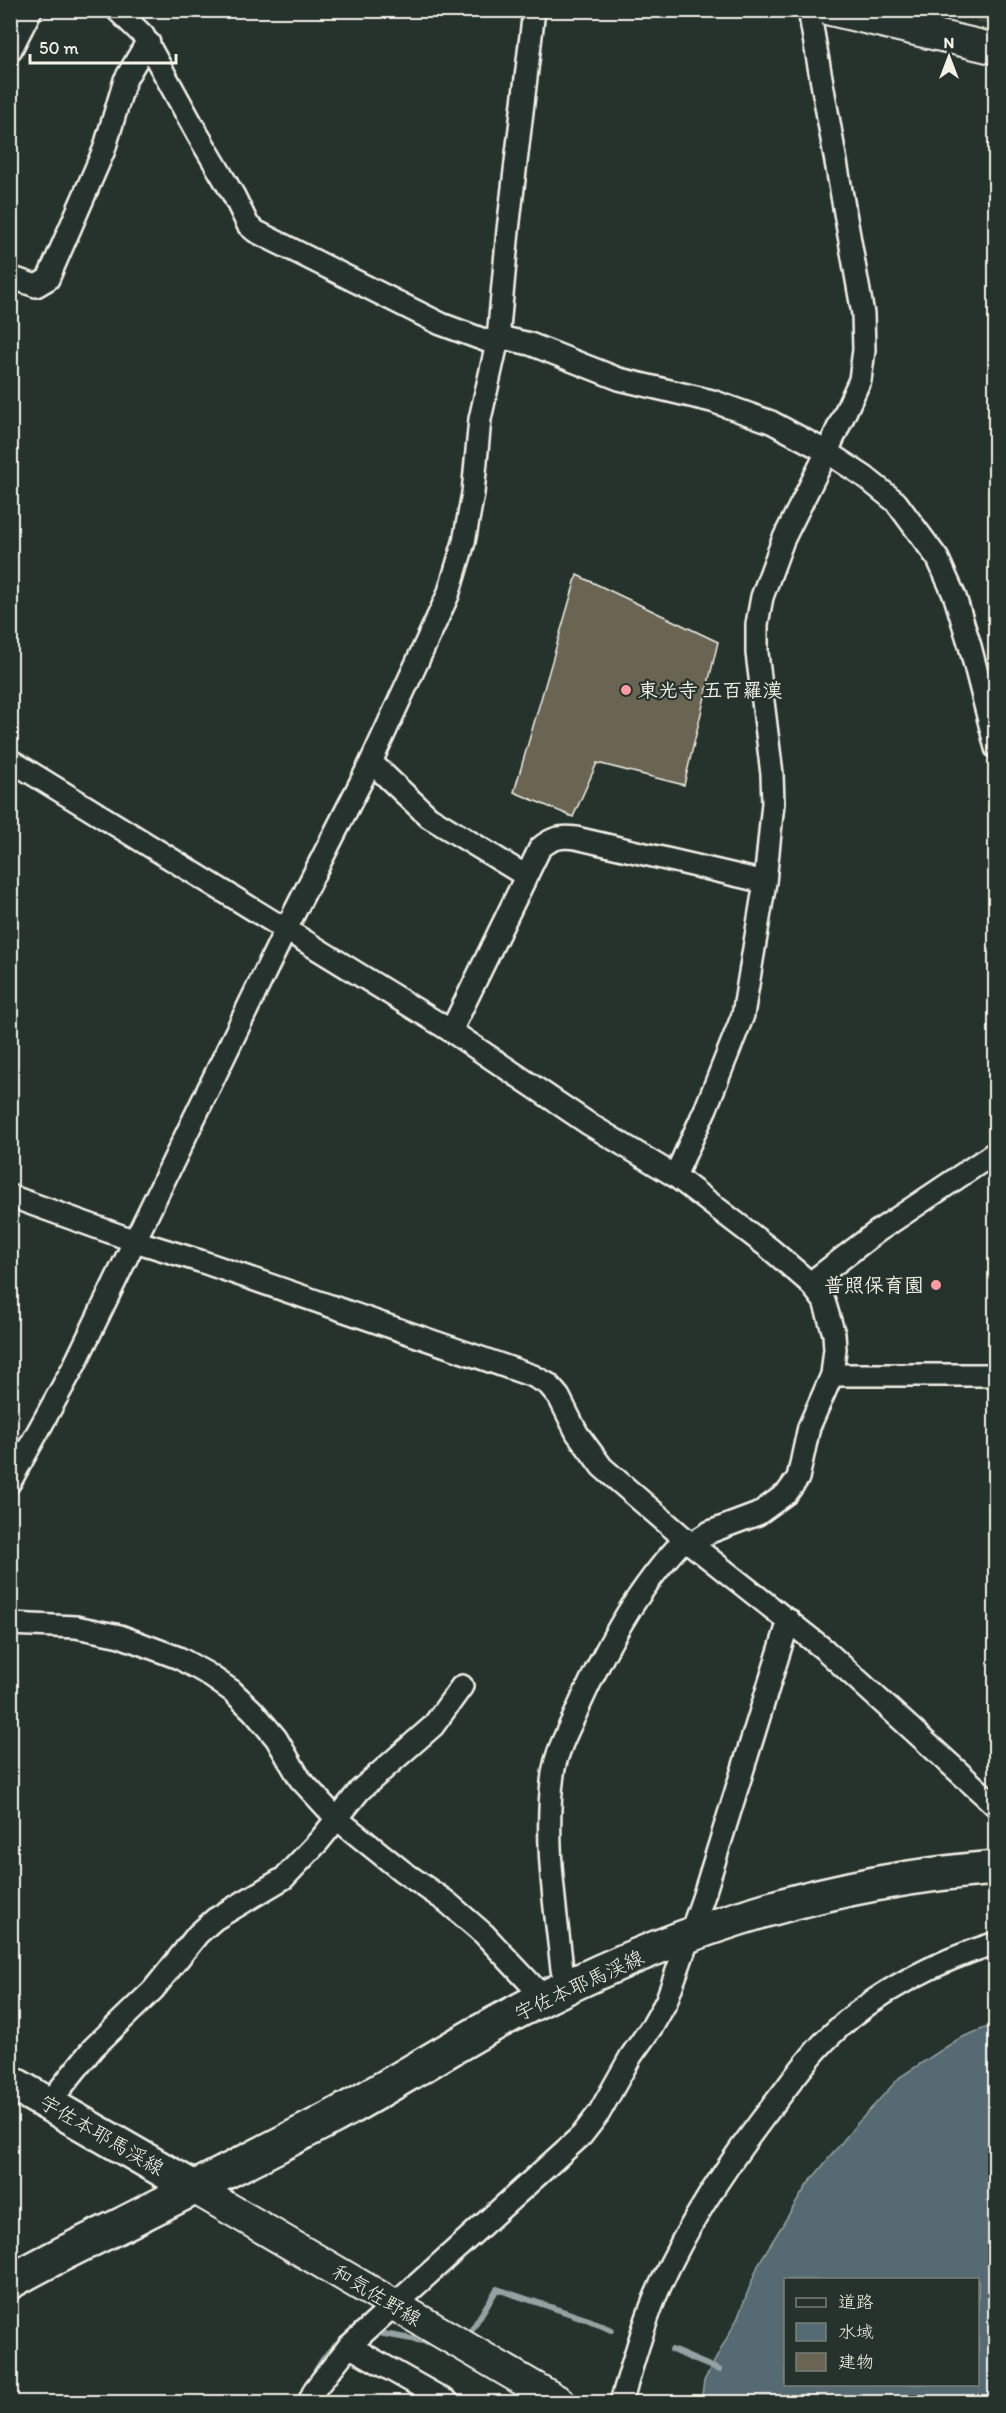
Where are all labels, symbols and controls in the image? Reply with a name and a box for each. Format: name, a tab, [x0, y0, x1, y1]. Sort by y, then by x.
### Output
scale bar	[30, 27, 176, 65]
north arrow	[919, 27, 979, 87]
text: N	[944, 33, 954, 52]
text: 50 m	[39, 37, 79, 59]
place label: 東光寺 五百羅漢	[638, 678, 783, 702]
marker: 東光寺 五百羅漢	[619, 683, 633, 697]
place label: 普照保育園	[824, 1273, 924, 1297]
marker: 普照保育園	[929, 1278, 943, 1292]
street label: 宇佐本耶馬渓線	[510, 1945, 648, 2025]
street label: 宇佐本耶馬渓線	[35, 2090, 169, 2180]
street label: 和気佐野線	[328, 2259, 426, 2331]
legend	[784, 2278, 979, 2386]
text: 道路	[838, 2291, 874, 2313]
text: 水域	[838, 2321, 874, 2343]
text: 建物	[838, 2351, 874, 2373]

